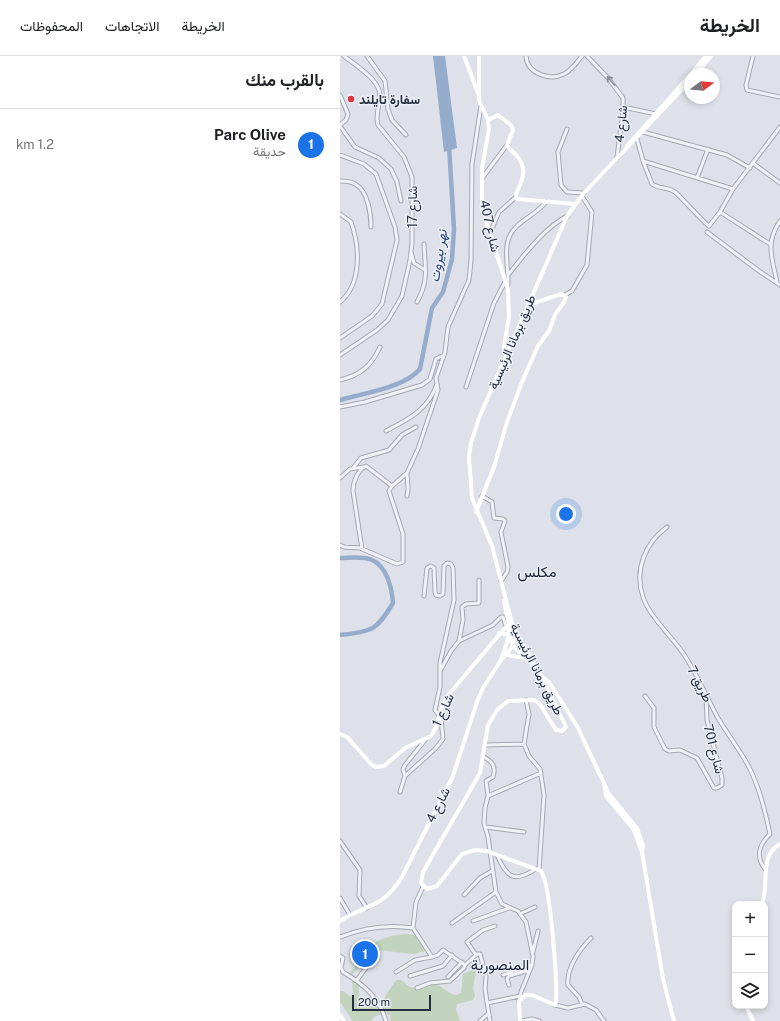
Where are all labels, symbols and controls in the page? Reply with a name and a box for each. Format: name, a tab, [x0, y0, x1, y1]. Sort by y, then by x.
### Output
text: الخريطة	[700, 14, 760, 36]
text: المحفوظات	[20, 18, 83, 34]
text: الاتجاهات	[105, 18, 159, 34]
text: الخريطة	[181, 18, 225, 34]
north arrow	[684, 68, 720, 104]
text: بالقرب منك	[246, 70, 324, 90]
one-way arrow	[606, 76, 615, 86]
place label: سفارة تايلند	[359, 92, 420, 108]
marker: سفارة تايلند	[346, 94, 356, 104]
street label: شارع 4	[612, 105, 632, 144]
text: Parc Olive	[214, 126, 286, 143]
text: 1.2 km	[16, 137, 54, 152]
text: 1	[308, 137, 314, 152]
text: حديقة	[253, 144, 286, 159]
street label: شارع 17	[405, 186, 422, 228]
street label: شارع 407	[475, 198, 503, 254]
water label: نهر بيروت	[426, 228, 451, 284]
street label: طريق برمانا الرئيسية	[485, 292, 540, 392]
your location	[556, 504, 576, 524]
district label: مكلس	[518, 563, 556, 582]
street label: طريق برمانا الرئيسية	[506, 621, 567, 718]
street label: طريق 7	[683, 663, 716, 705]
street label: شارع 1	[429, 691, 459, 730]
street label: شارع 701	[699, 723, 727, 776]
street label: شارع 4	[423, 785, 455, 826]
map controls	[732, 901, 768, 1009]
button: +	[732, 901, 768, 937]
button: −	[732, 937, 768, 973]
pin: 1	[352, 939, 378, 969]
district label: المنصورية	[471, 956, 529, 974]
button: layers	[732, 973, 768, 1009]
scale bar	[352, 993, 431, 1012]
text: 200 m	[358, 996, 390, 1008]

